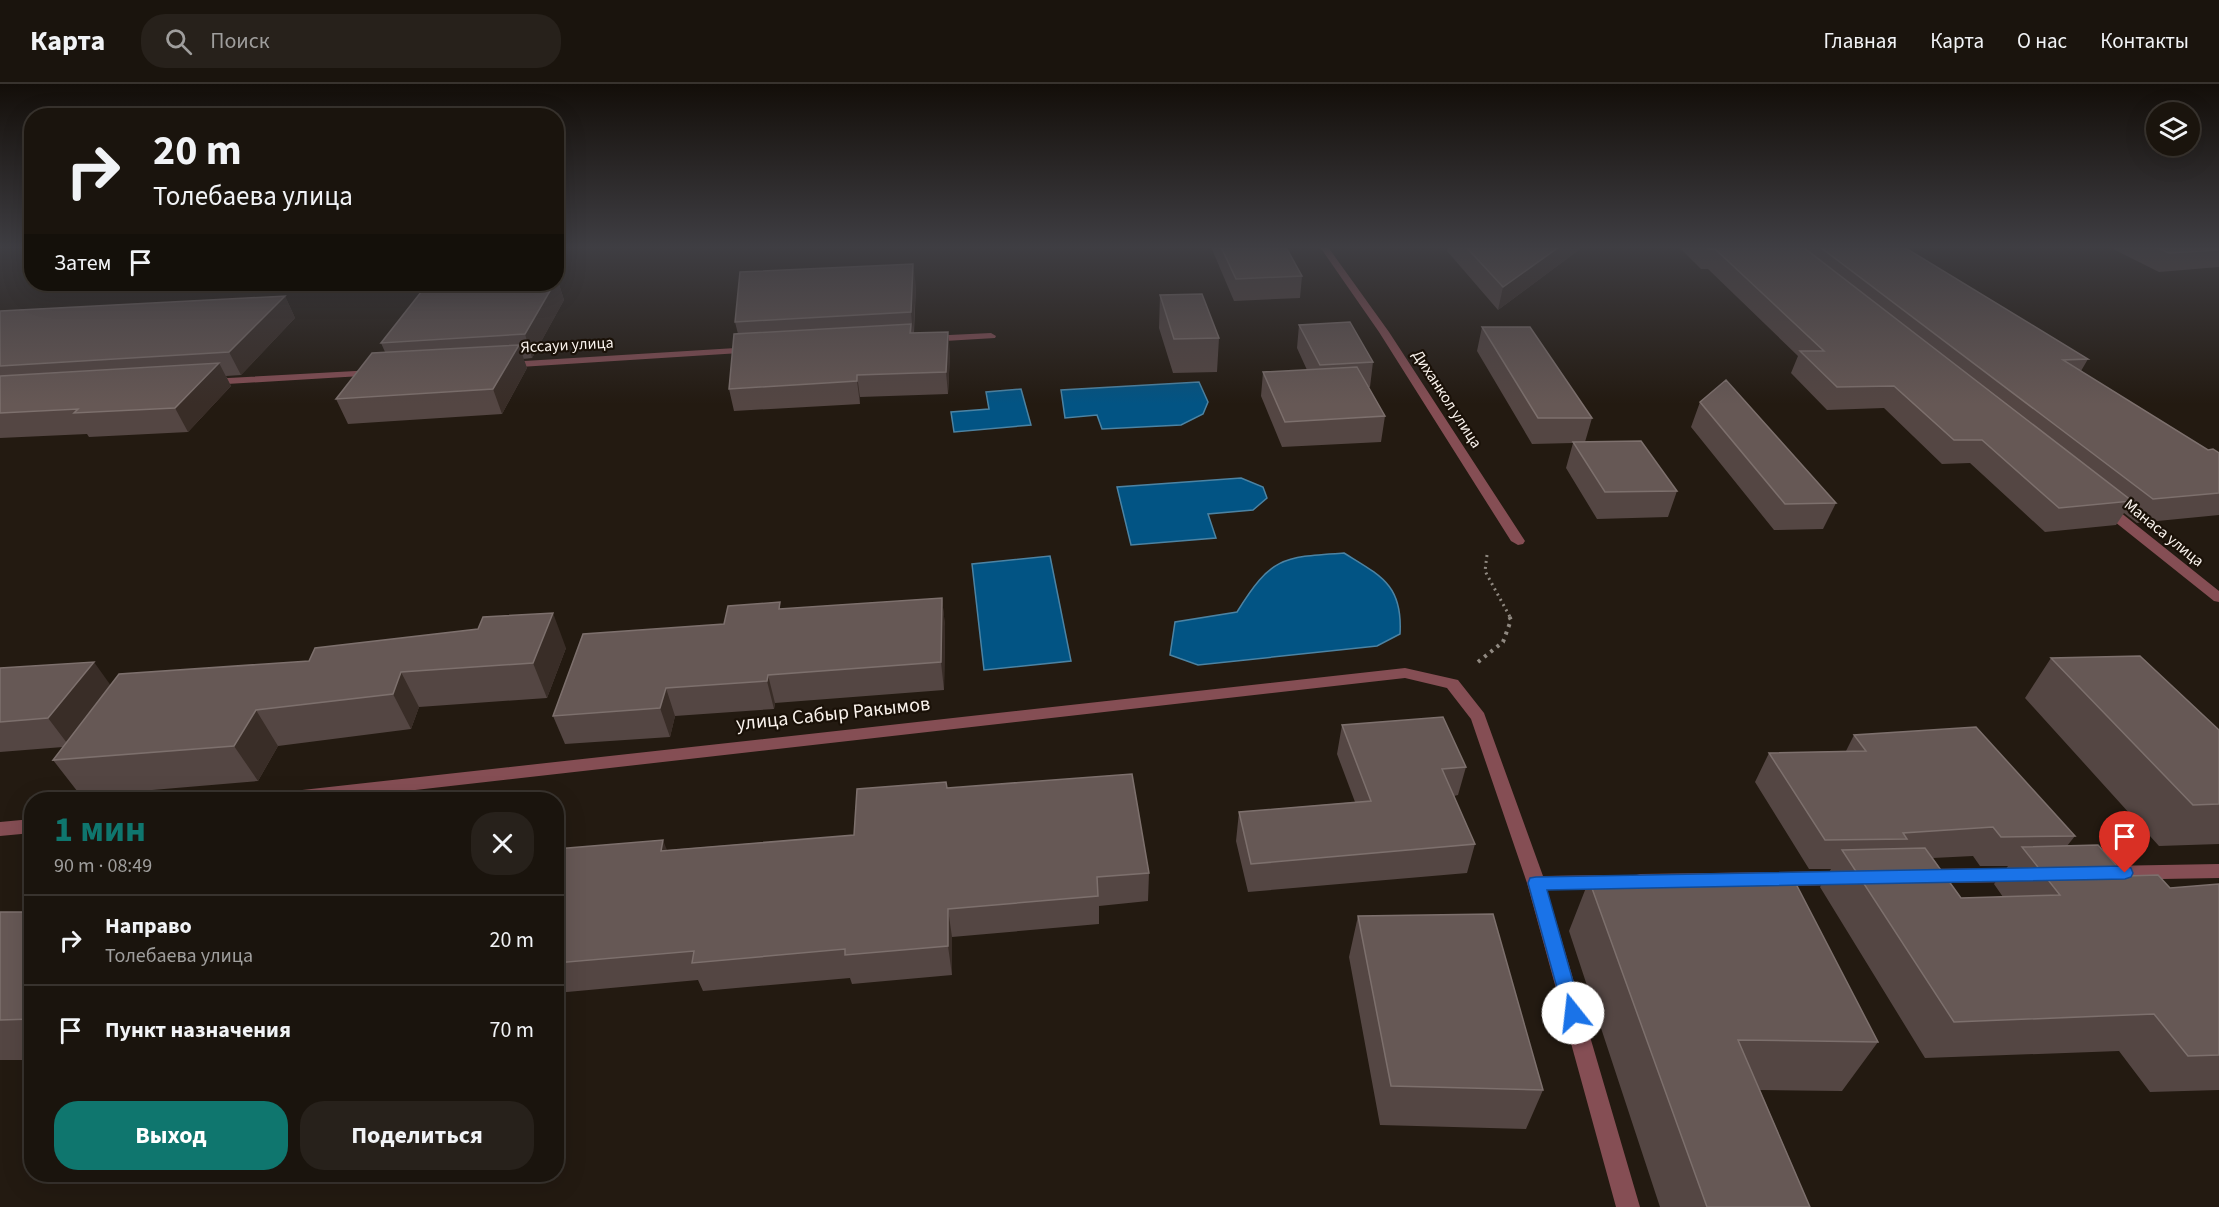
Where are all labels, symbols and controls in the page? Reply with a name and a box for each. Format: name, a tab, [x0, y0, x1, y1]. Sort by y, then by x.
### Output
search box	[141, 14, 561, 68]
text: Карта	[30, 21, 105, 61]
icon: search	[162, 25, 195, 58]
text: Поиск	[210, 25, 270, 57]
text: Главная	[1824, 26, 1897, 56]
text: Карта	[1930, 26, 1984, 56]
text: О нас	[2017, 26, 2067, 56]
text: Контакты	[2100, 26, 2189, 56]
map controls	[2146, 102, 2200, 156]
button: layers	[2146, 102, 2200, 156]
text: 20 m	[153, 121, 242, 181]
icon: right	[54, 132, 132, 210]
text: Толебаева улица	[153, 177, 353, 216]
icon: arrive	[124, 246, 157, 279]
text: Затем	[54, 247, 112, 279]
street label: Яссауи улица	[520, 332, 614, 358]
street label: Диханкол улица	[1407, 345, 1487, 453]
street label: Манаса улица	[2119, 494, 2209, 572]
street label: улица Сабыр Ракымов	[735, 690, 931, 738]
text: 1 мин	[54, 804, 146, 855]
pin	[2099, 811, 2150, 873]
button: close	[471, 812, 534, 875]
icon: arrive	[2108, 820, 2141, 853]
text: 90 m · 08:49	[54, 852, 152, 880]
text: Направо	[105, 910, 192, 942]
icon: right	[54, 924, 87, 957]
text: 20 m	[489, 924, 534, 956]
text: Толебаева улица	[105, 942, 253, 970]
position arrow	[1541, 981, 1605, 1045]
icon: arrive	[54, 1014, 87, 1047]
text: Пункт назначения	[105, 1014, 291, 1046]
text: 70 m	[489, 1014, 534, 1046]
button: Выход	[54, 1101, 288, 1170]
button: Поделиться	[300, 1101, 534, 1170]

